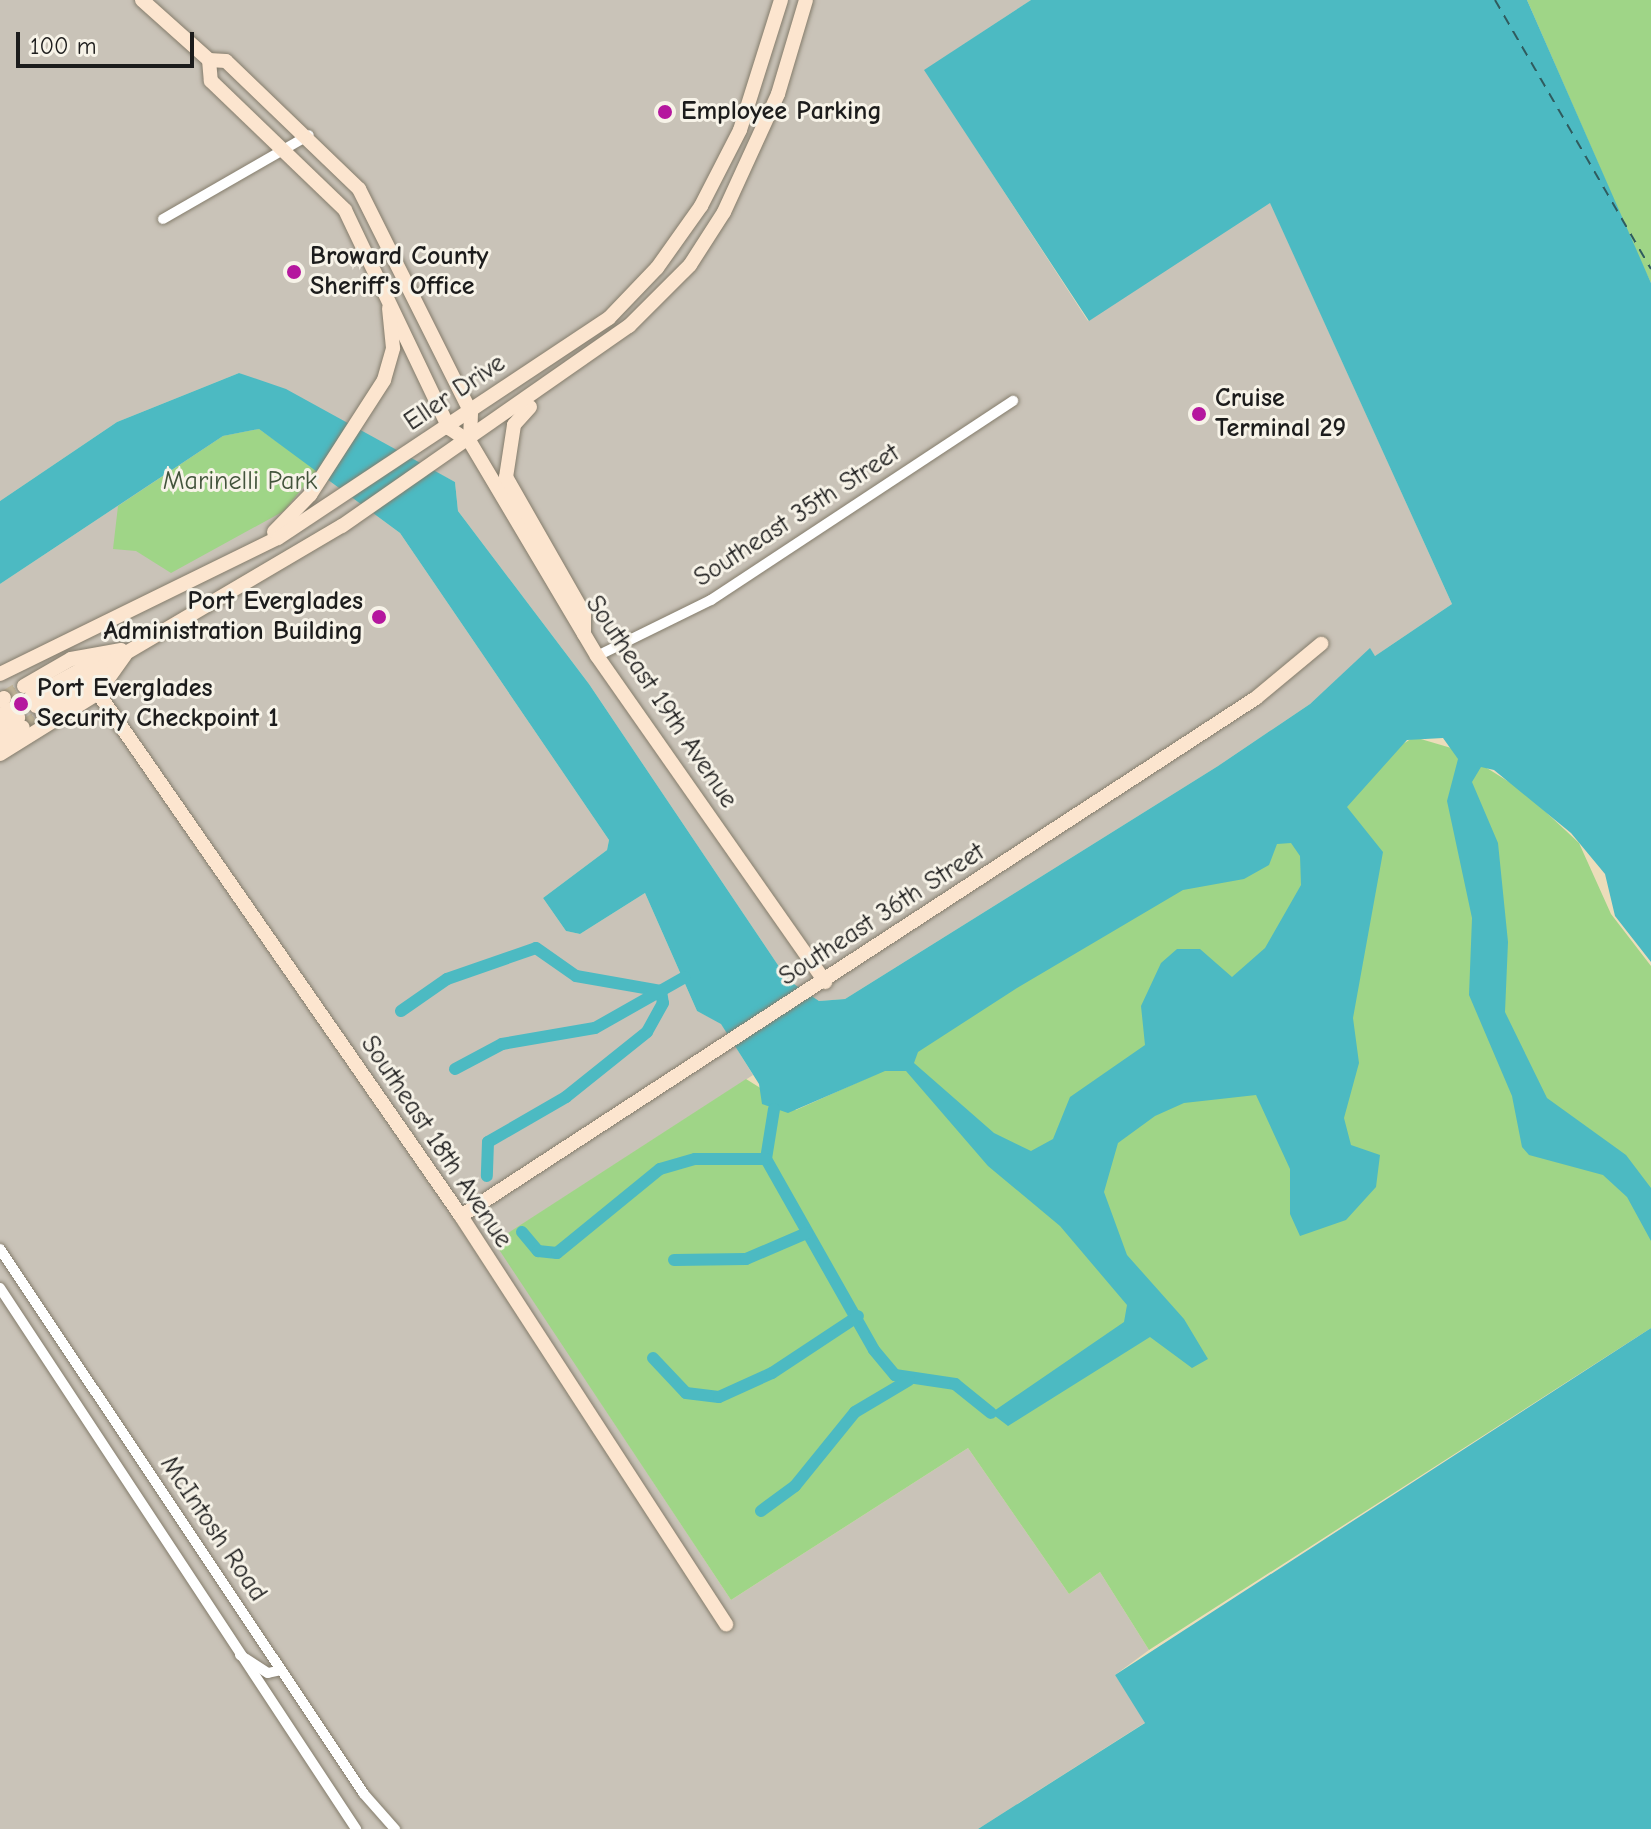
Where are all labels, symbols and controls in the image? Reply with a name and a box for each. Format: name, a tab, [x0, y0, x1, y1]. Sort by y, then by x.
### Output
scale bar	[20, 16, 198, 66]
text: 100 m	[30, 32, 97, 60]
place label: Employee Parking	[681, 96, 882, 128]
marker: Employee Parking	[656, 103, 674, 121]
place label: Broward County Sheriff's Office	[310, 241, 488, 302]
marker: Broward County Sheriff's Office	[285, 263, 303, 281]
street label: Eller Drive	[399, 348, 511, 438]
place label: Cruise Terminal 29	[1215, 383, 1346, 444]
marker: Cruise Terminal 29	[1190, 405, 1208, 423]
street label: Southeast 35th Street	[688, 438, 906, 594]
park label: Marinelli Park	[163, 466, 317, 498]
place label: Port Everglades Administration Building	[103, 586, 363, 648]
street label: Southeast 19th Avenue	[578, 590, 744, 814]
marker: Port Everglades Administration Building	[370, 608, 388, 626]
place label: Port Everglades Security Checkpoint 1	[37, 673, 279, 734]
marker: Port Everglades Security Checkpoint 1	[12, 695, 30, 713]
street label: Southeast 36th Street	[773, 837, 991, 993]
street label: Southeast 18th Avenue	[353, 1030, 519, 1254]
street label: McIntosh Road	[153, 1450, 273, 1608]

